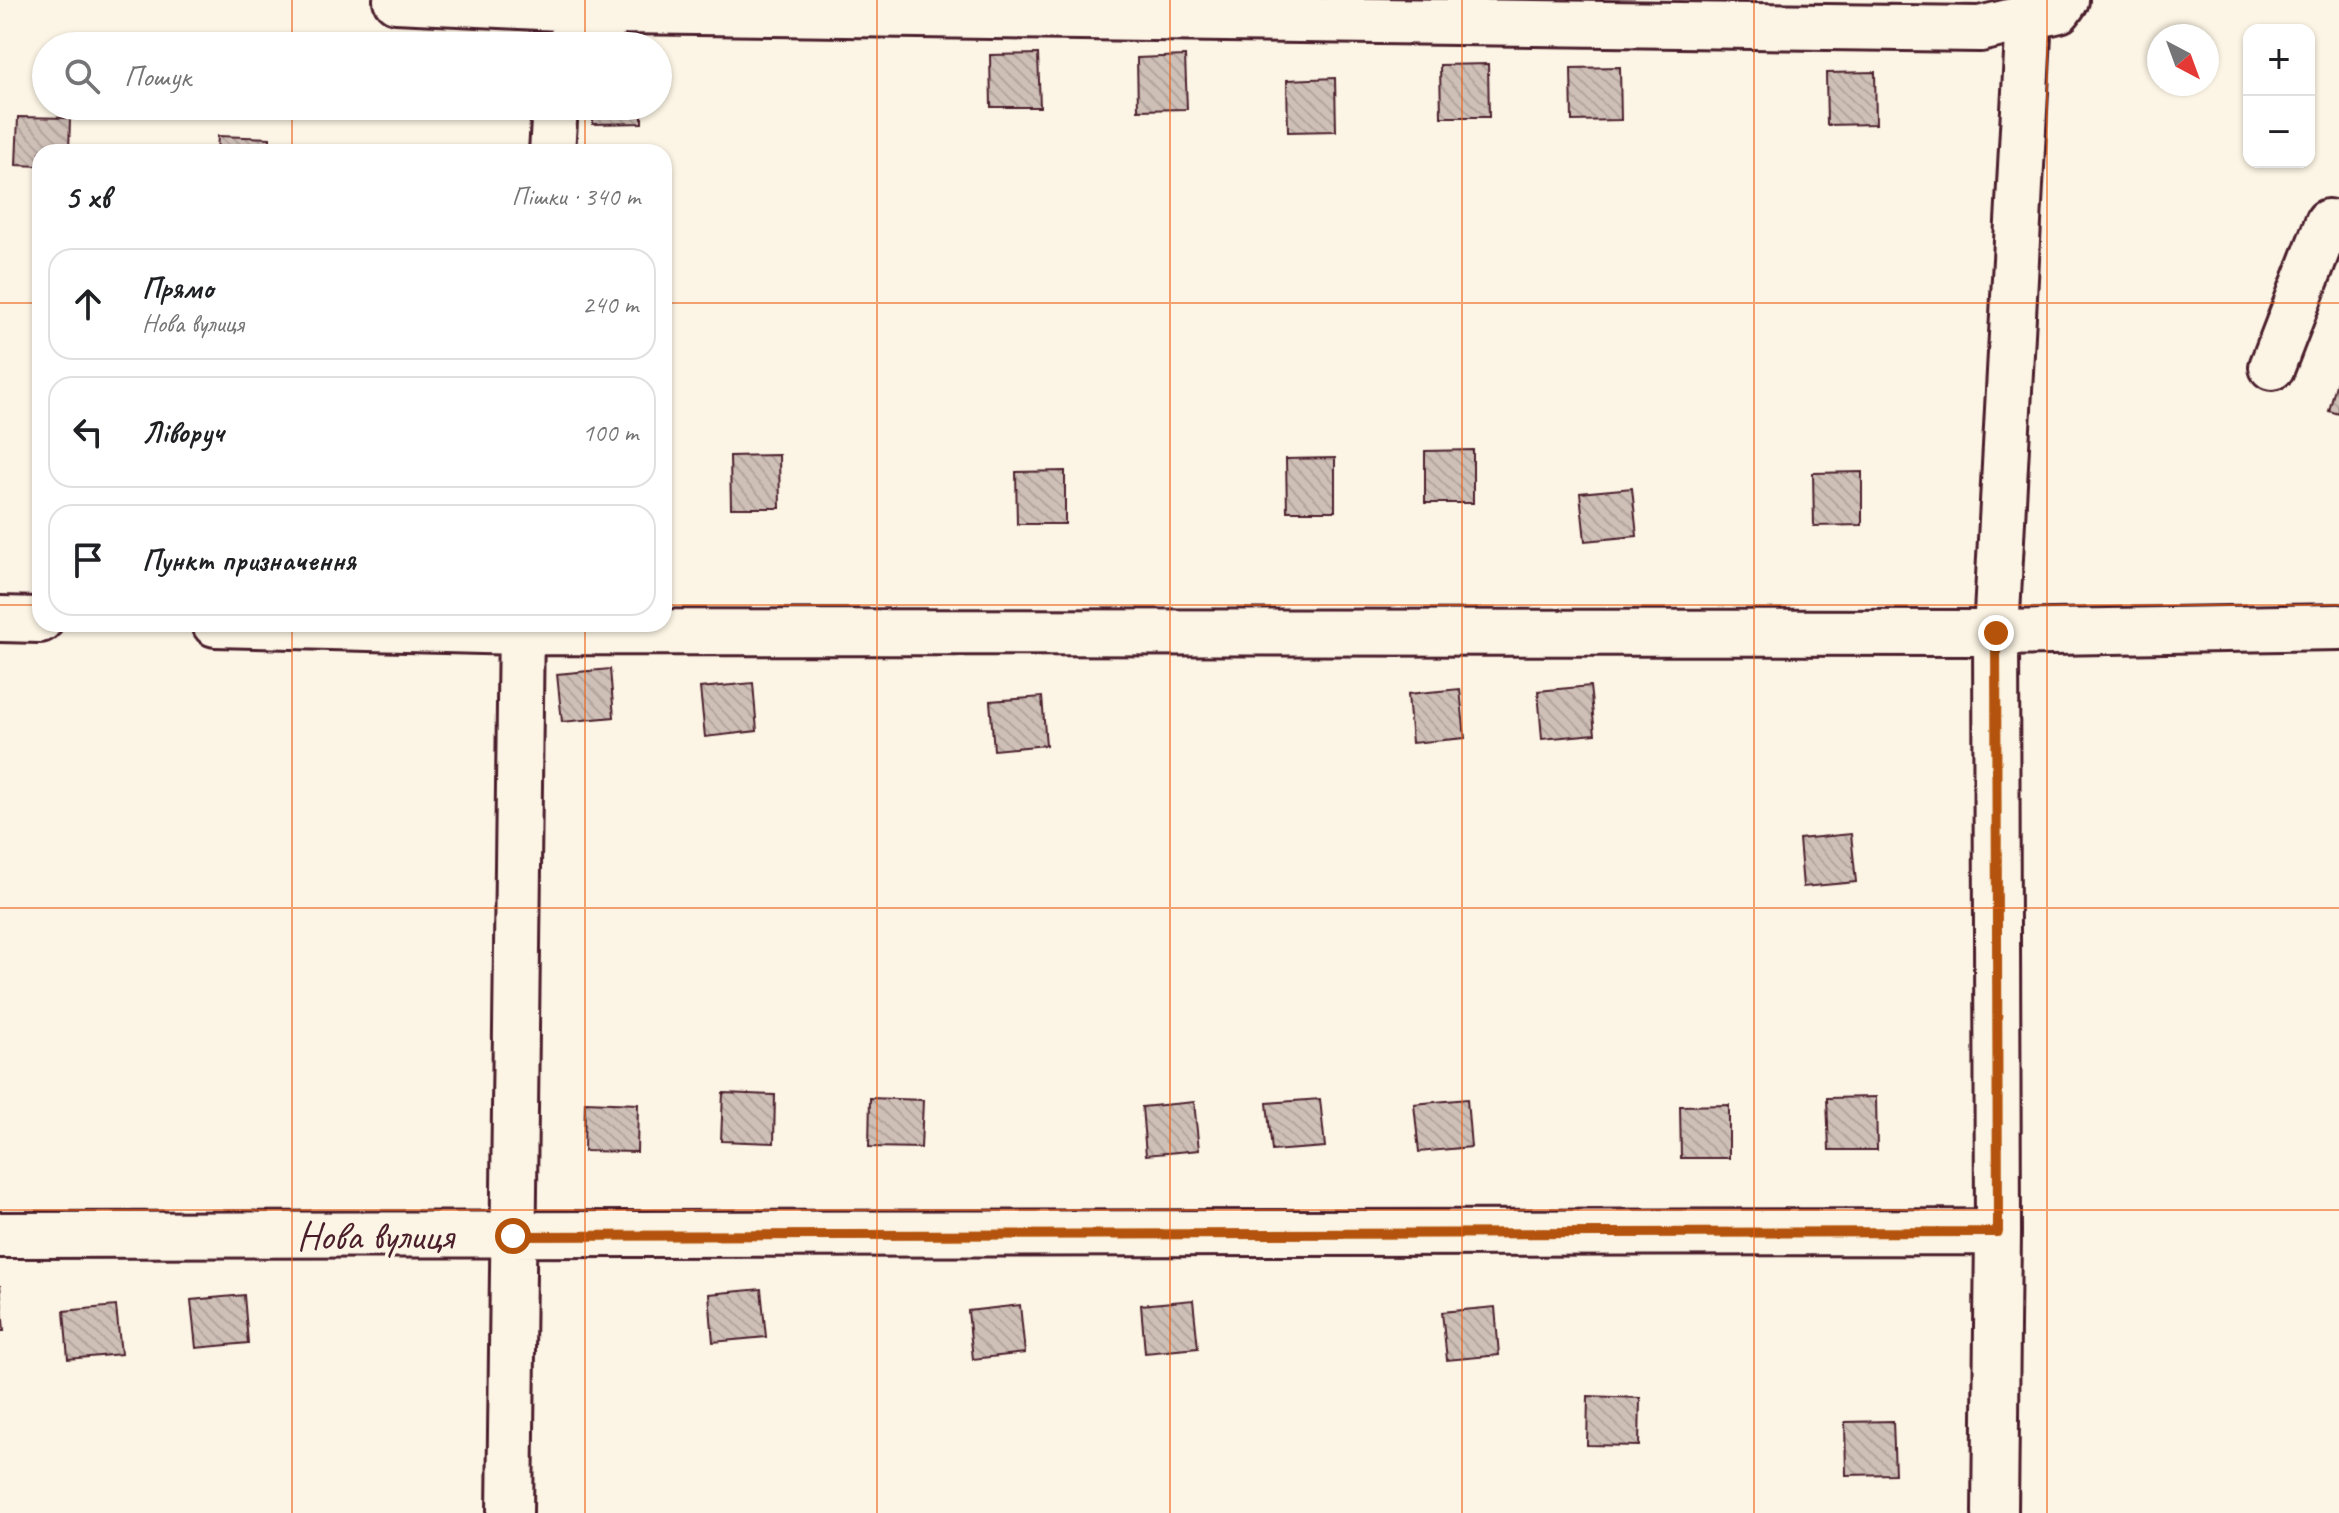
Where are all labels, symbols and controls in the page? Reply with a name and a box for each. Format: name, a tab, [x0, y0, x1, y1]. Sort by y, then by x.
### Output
north arrow	[2147, 24, 2219, 96]
map controls	[2243, 24, 2315, 168]
button: +	[2243, 24, 2315, 96]
search box	[32, 32, 672, 120]
icon: search	[60, 54, 104, 98]
text: Пошук	[124, 57, 191, 95]
button: −	[2243, 96, 2315, 168]
text: 5 хв	[64, 175, 110, 218]
text: Пішки · 340 m	[512, 180, 640, 213]
text: Прямо	[142, 269, 213, 307]
icon: ahead	[66, 282, 110, 326]
text: 240 m	[582, 288, 638, 321]
text: Нова вулиця	[142, 307, 244, 340]
icon: left	[66, 410, 110, 454]
text: Ліворуч	[142, 413, 223, 451]
text: 100 m	[582, 416, 638, 449]
icon: arrive	[66, 538, 110, 582]
text: Пункт призначення	[142, 541, 356, 579]
route end	[1978, 615, 2014, 651]
street label: Нова вулиця	[297, 1211, 456, 1261]
route start	[495, 1218, 531, 1254]

